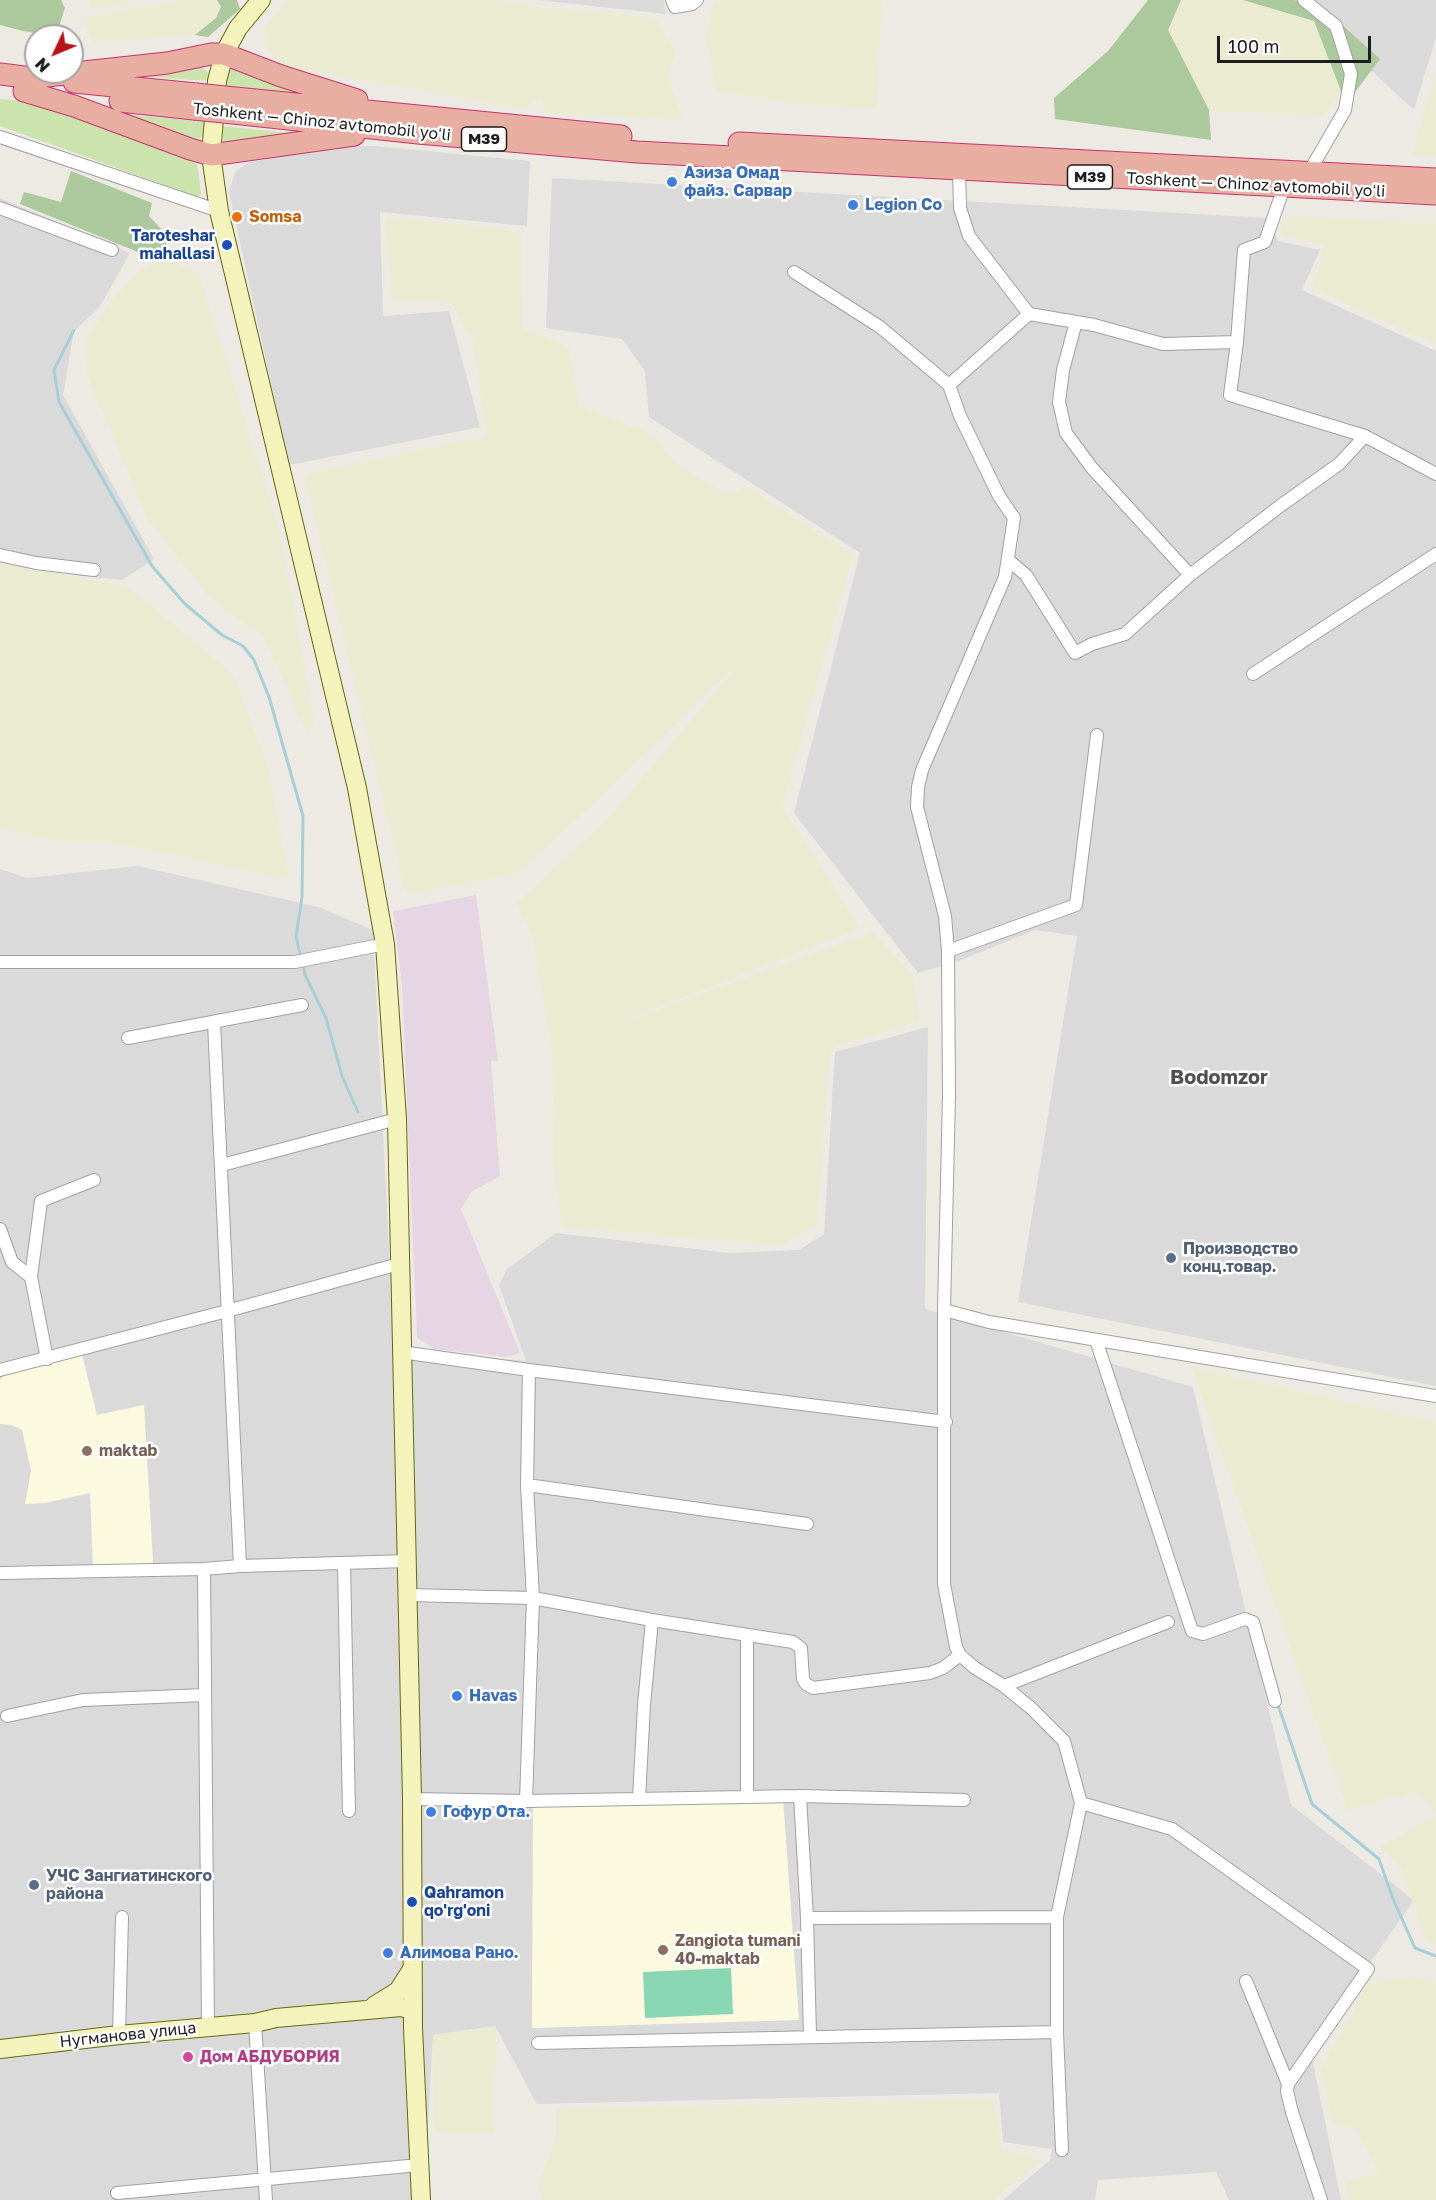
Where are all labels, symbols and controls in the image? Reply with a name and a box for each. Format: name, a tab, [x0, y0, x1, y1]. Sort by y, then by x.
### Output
north arrow	[24, 24, 84, 84]
scale bar	[1220, 24, 1374, 62]
text: 100 m	[1228, 35, 1279, 57]
text: N	[31, 54, 54, 76]
street label: Toshkent — Chinoz avtomobil yoʻli	[192, 99, 452, 145]
road number: M39	[462, 127, 506, 151]
place label: Азиза Омад файз. Сарвар	[684, 163, 792, 201]
road number: M39	[1068, 165, 1112, 189]
street label: Toshkent — Chinoz avtomobil yoʻli	[1126, 169, 1386, 201]
marker: Азиза Омад файз. Сарвар	[665, 175, 679, 189]
place label: Legion Co	[865, 195, 942, 215]
marker: Legion Co	[846, 198, 860, 212]
place label: Somsa	[249, 207, 302, 227]
marker: Somsa	[230, 210, 244, 224]
place label: Taroteshar mahallasi	[131, 226, 215, 264]
marker: Taroteshar mahallasi	[220, 238, 234, 252]
district label: Bodomzor	[1170, 1066, 1268, 1090]
place label: Производство конц.товар.	[1183, 1239, 1298, 1277]
marker: Производство конц.товар.	[1164, 1251, 1178, 1265]
place label: maktab	[99, 1441, 157, 1461]
marker: maktab	[80, 1444, 94, 1458]
place label: Havas	[469, 1686, 517, 1706]
marker: Havas	[450, 1689, 464, 1703]
place label: Гофур Ота.	[443, 1802, 530, 1822]
marker: Гофур Ота.	[424, 1805, 438, 1819]
place label: УЧС Зангиатинского района	[46, 1866, 212, 1904]
marker: УЧС Зангиатинского района	[27, 1878, 41, 1892]
place label: Qahramon qo'rg'oni	[424, 1883, 504, 1921]
marker: Qahramon qo'rg'oni	[405, 1895, 419, 1909]
place label: Zangiota tumani 40-maktab	[675, 1931, 801, 1969]
place label: Алимова Рано.	[400, 1943, 519, 1963]
marker: Zangiota tumani 40-maktab	[656, 1943, 670, 1957]
marker: Алимова Рано.	[381, 1946, 395, 1960]
street label: Нугманова улица	[59, 2018, 197, 2052]
place label: Дом АБДУБОРИЯ	[200, 2047, 340, 2067]
marker: Дом АБДУБОРИЯ	[181, 2050, 195, 2064]

